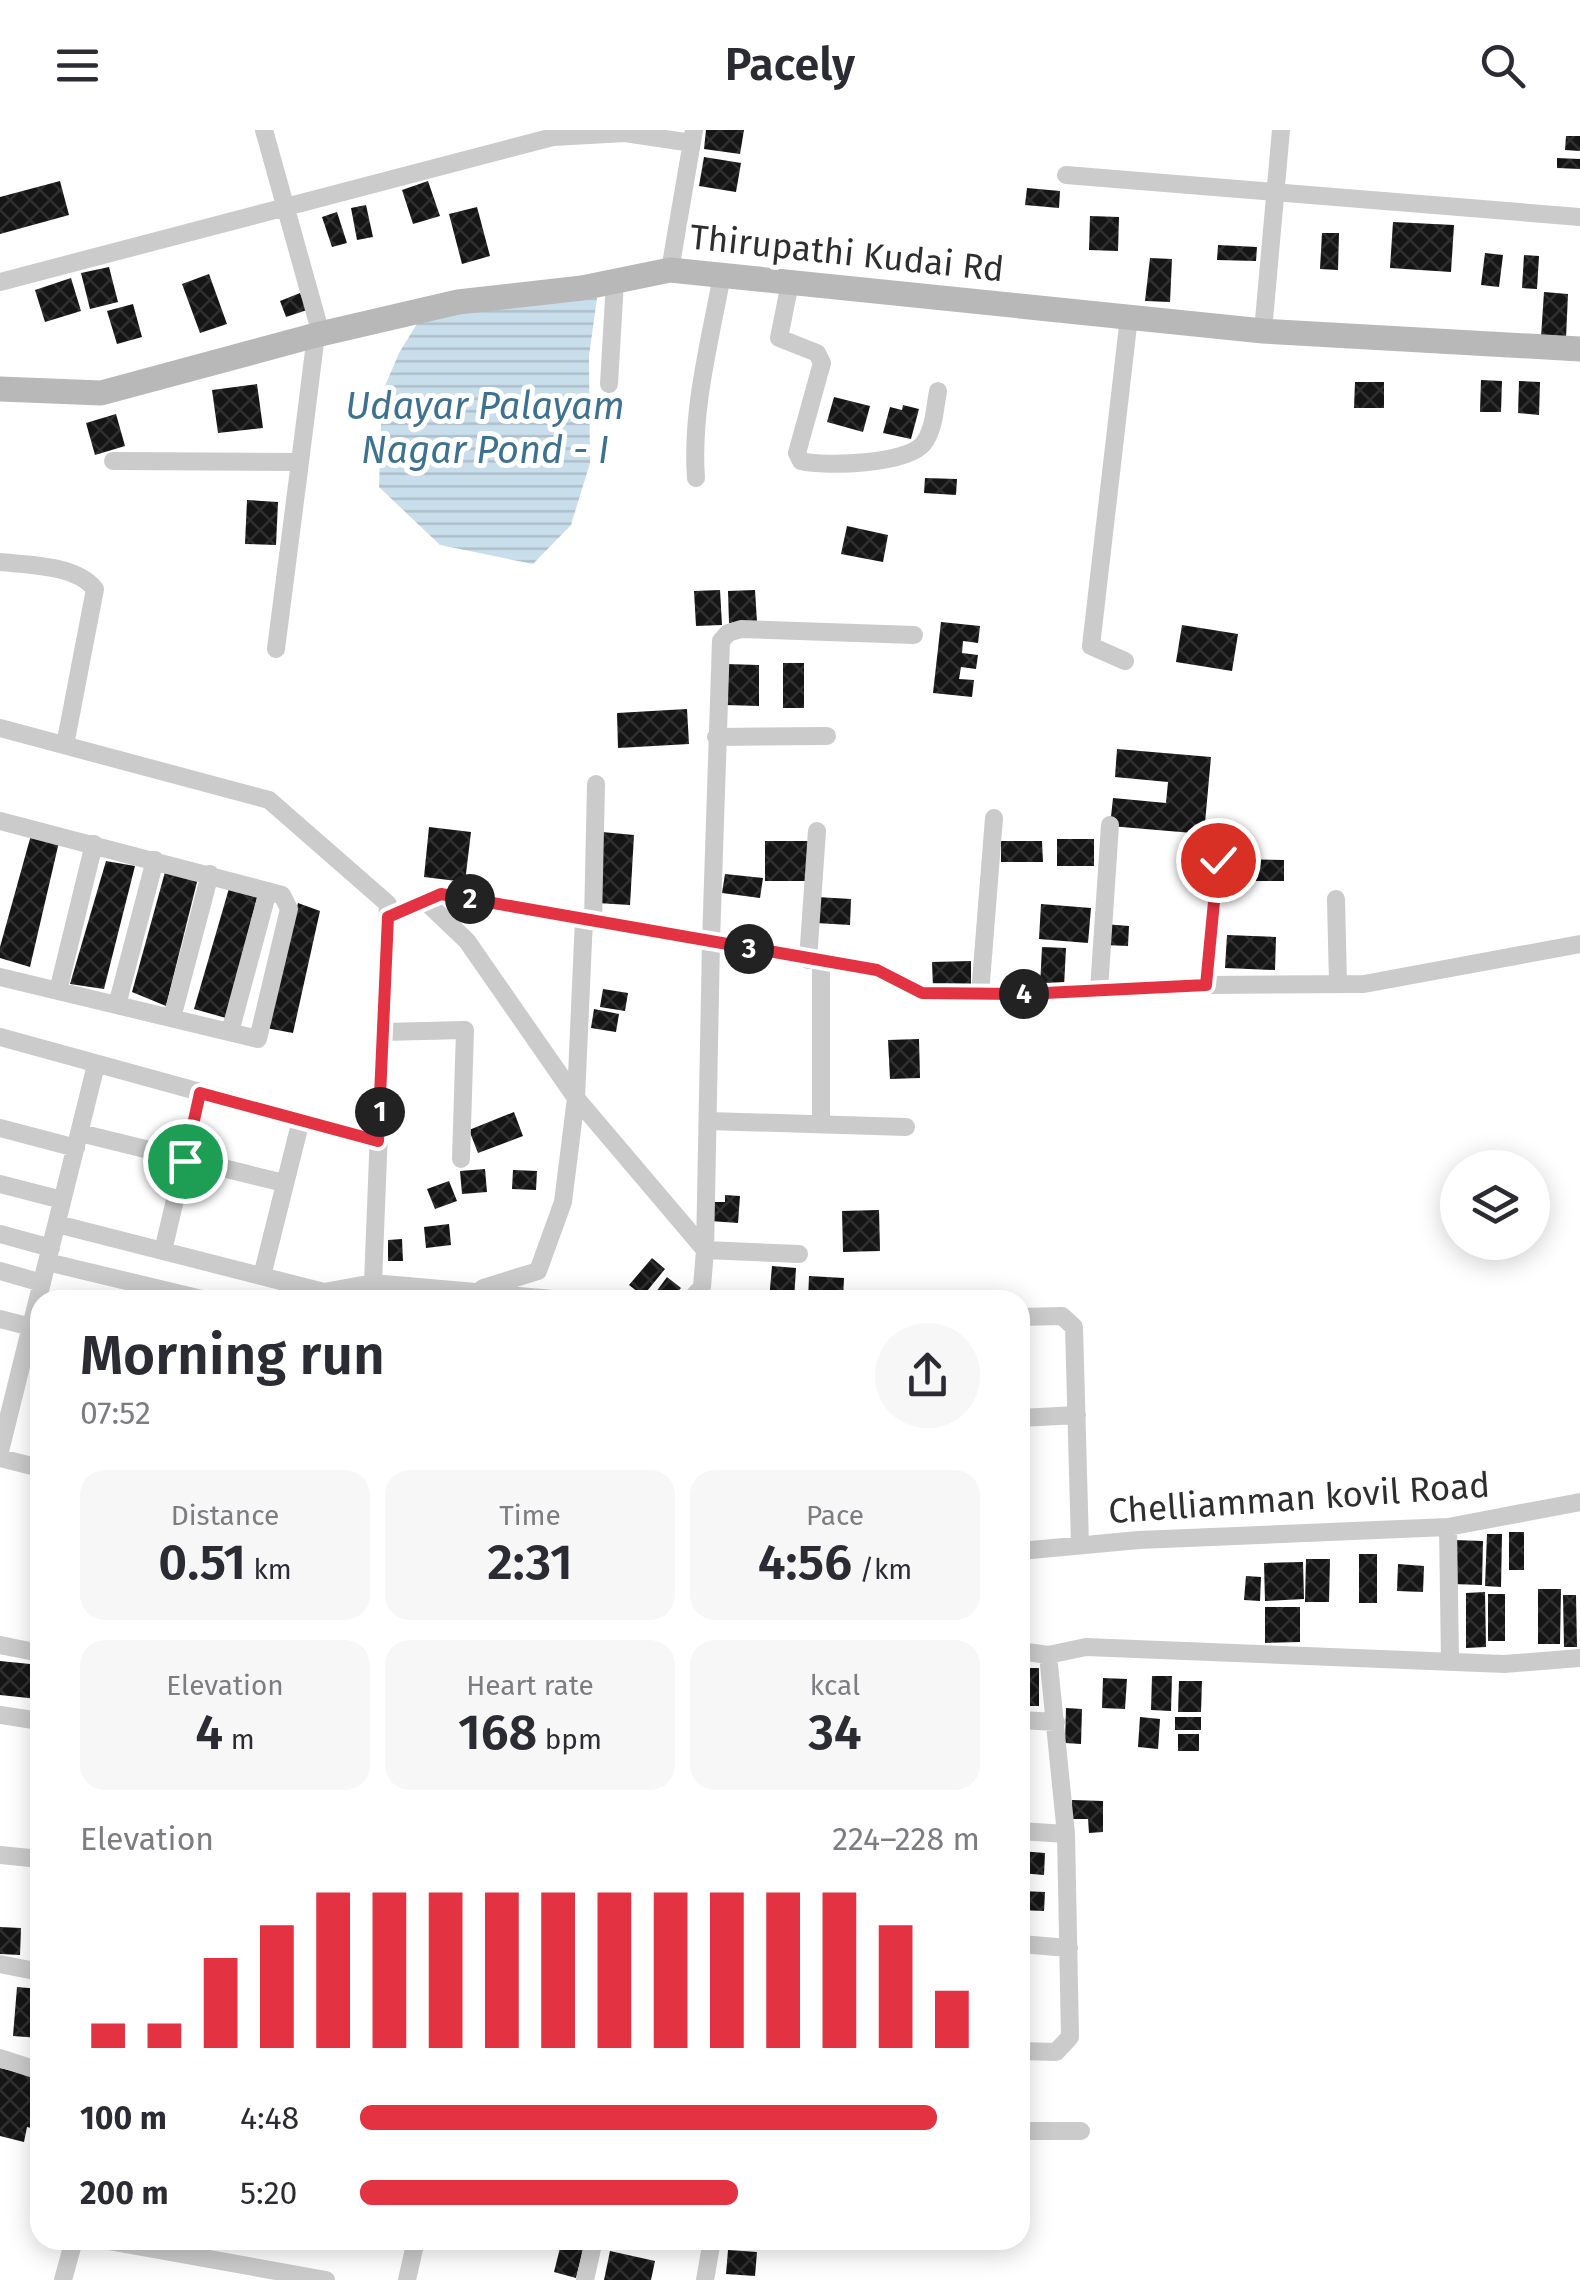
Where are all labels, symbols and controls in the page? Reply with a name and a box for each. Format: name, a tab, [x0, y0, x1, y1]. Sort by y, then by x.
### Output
icon: menu	[50, 38, 105, 93]
text: Pacely	[725, 38, 855, 92]
icon: search	[1475, 38, 1530, 93]
street label: Thirupathi Kudai Rd	[688, 216, 1006, 290]
water label: Udayar Palayam Nagar Pond - I	[345, 383, 625, 473]
pin	[1176, 818, 1261, 903]
icon: check	[1191, 833, 1246, 888]
pin: 2	[445, 874, 495, 924]
text: 2	[463, 882, 477, 915]
pin: 3	[724, 924, 774, 974]
text: 3	[742, 932, 756, 965]
pin: 4	[999, 969, 1049, 1019]
text: 4	[1016, 977, 1032, 1010]
pin: 1	[355, 1087, 405, 1137]
text: 1	[374, 1095, 387, 1128]
pin	[143, 1119, 228, 1204]
icon: arrive	[158, 1134, 213, 1189]
map controls	[1440, 1150, 1550, 1260]
button: layers	[1440, 1150, 1550, 1260]
text: Morning run	[80, 1323, 385, 1389]
button: share	[875, 1323, 980, 1428]
text: 07:52	[80, 1394, 151, 1432]
street label: Chelliamman kovil Road	[1107, 1464, 1491, 1532]
text: Distance	[171, 1499, 279, 1532]
text: Time	[499, 1499, 561, 1532]
text: Pace	[806, 1499, 864, 1532]
text: 0.51	[158, 1532, 246, 1592]
text: 2:31	[487, 1532, 573, 1592]
text: 4:56	[758, 1532, 852, 1592]
text: km	[246, 1553, 292, 1586]
text: /km	[852, 1553, 912, 1586]
text: Elevation	[166, 1669, 284, 1702]
text: Heart rate	[466, 1669, 594, 1702]
text: kcal	[810, 1669, 860, 1702]
text: 4	[195, 1702, 223, 1762]
text: 168	[458, 1702, 537, 1762]
text: 34	[808, 1702, 862, 1762]
text: m	[223, 1723, 255, 1756]
text: bpm	[537, 1723, 602, 1756]
text: Elevation	[80, 1820, 214, 1858]
text: 224–228 m	[832, 1820, 980, 1858]
text: 100 m	[80, 2099, 167, 2137]
text: 4:48	[240, 2099, 299, 2137]
text: 200 m	[80, 2174, 169, 2212]
text: 5:20	[240, 2174, 297, 2212]

